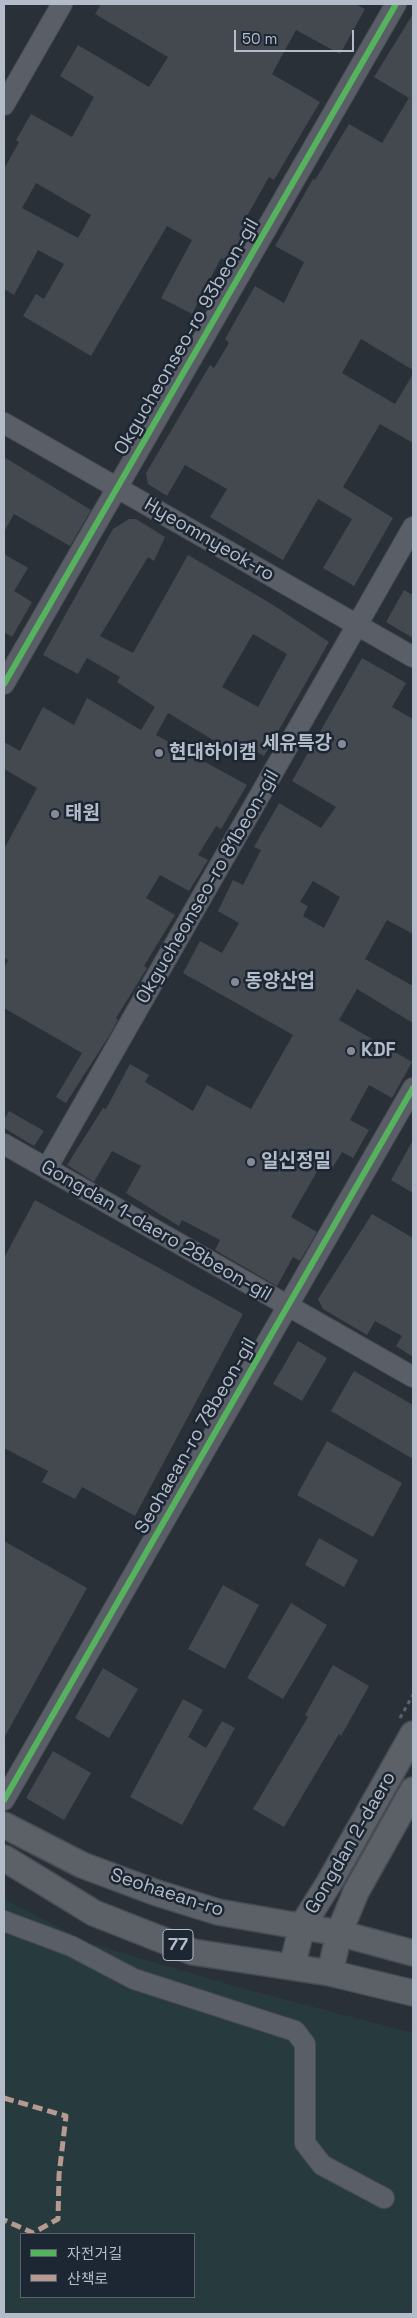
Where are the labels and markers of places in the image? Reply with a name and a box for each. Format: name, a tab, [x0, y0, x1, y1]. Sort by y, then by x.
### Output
place label: 세유특강	[262, 733, 332, 755]
marker: 세유특강	[336, 738, 348, 750]
place label: 현대하이캠	[169, 742, 256, 764]
marker: 현대하이캠	[153, 747, 165, 759]
place label: 태원	[65, 803, 100, 825]
marker: 태원	[49, 808, 61, 820]
place label: 동양산업	[245, 971, 315, 993]
marker: 동양산업	[229, 976, 241, 988]
place label: KDF	[361, 1040, 396, 1062]
marker: KDF	[345, 1045, 357, 1057]
place label: 일신정밀	[261, 1151, 331, 1173]
marker: 일신정밀	[245, 1156, 257, 1168]

